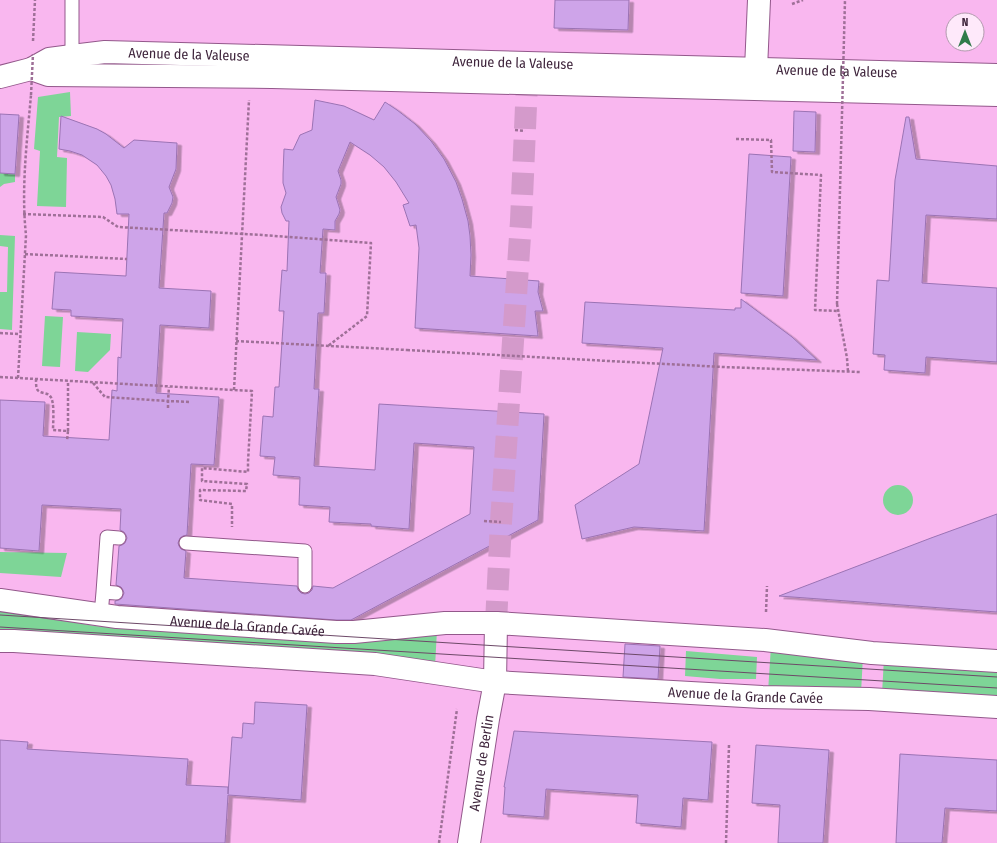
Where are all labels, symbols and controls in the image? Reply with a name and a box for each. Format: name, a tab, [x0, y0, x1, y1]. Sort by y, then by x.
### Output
north arrow	[945, 12, 985, 52]
text: N	[962, 16, 968, 29]
street label: Avenue de la Valeuse	[128, 45, 250, 65]
street label: Avenue de la Valeuse	[452, 53, 574, 73]
street label: Avenue de la Valeuse	[776, 61, 898, 81]
street label: Avenue de la Grande Cavée	[169, 613, 325, 640]
street label: Avenue de la Grande Cavée	[668, 684, 823, 707]
street label: Avenue de Berlin	[466, 713, 498, 812]

